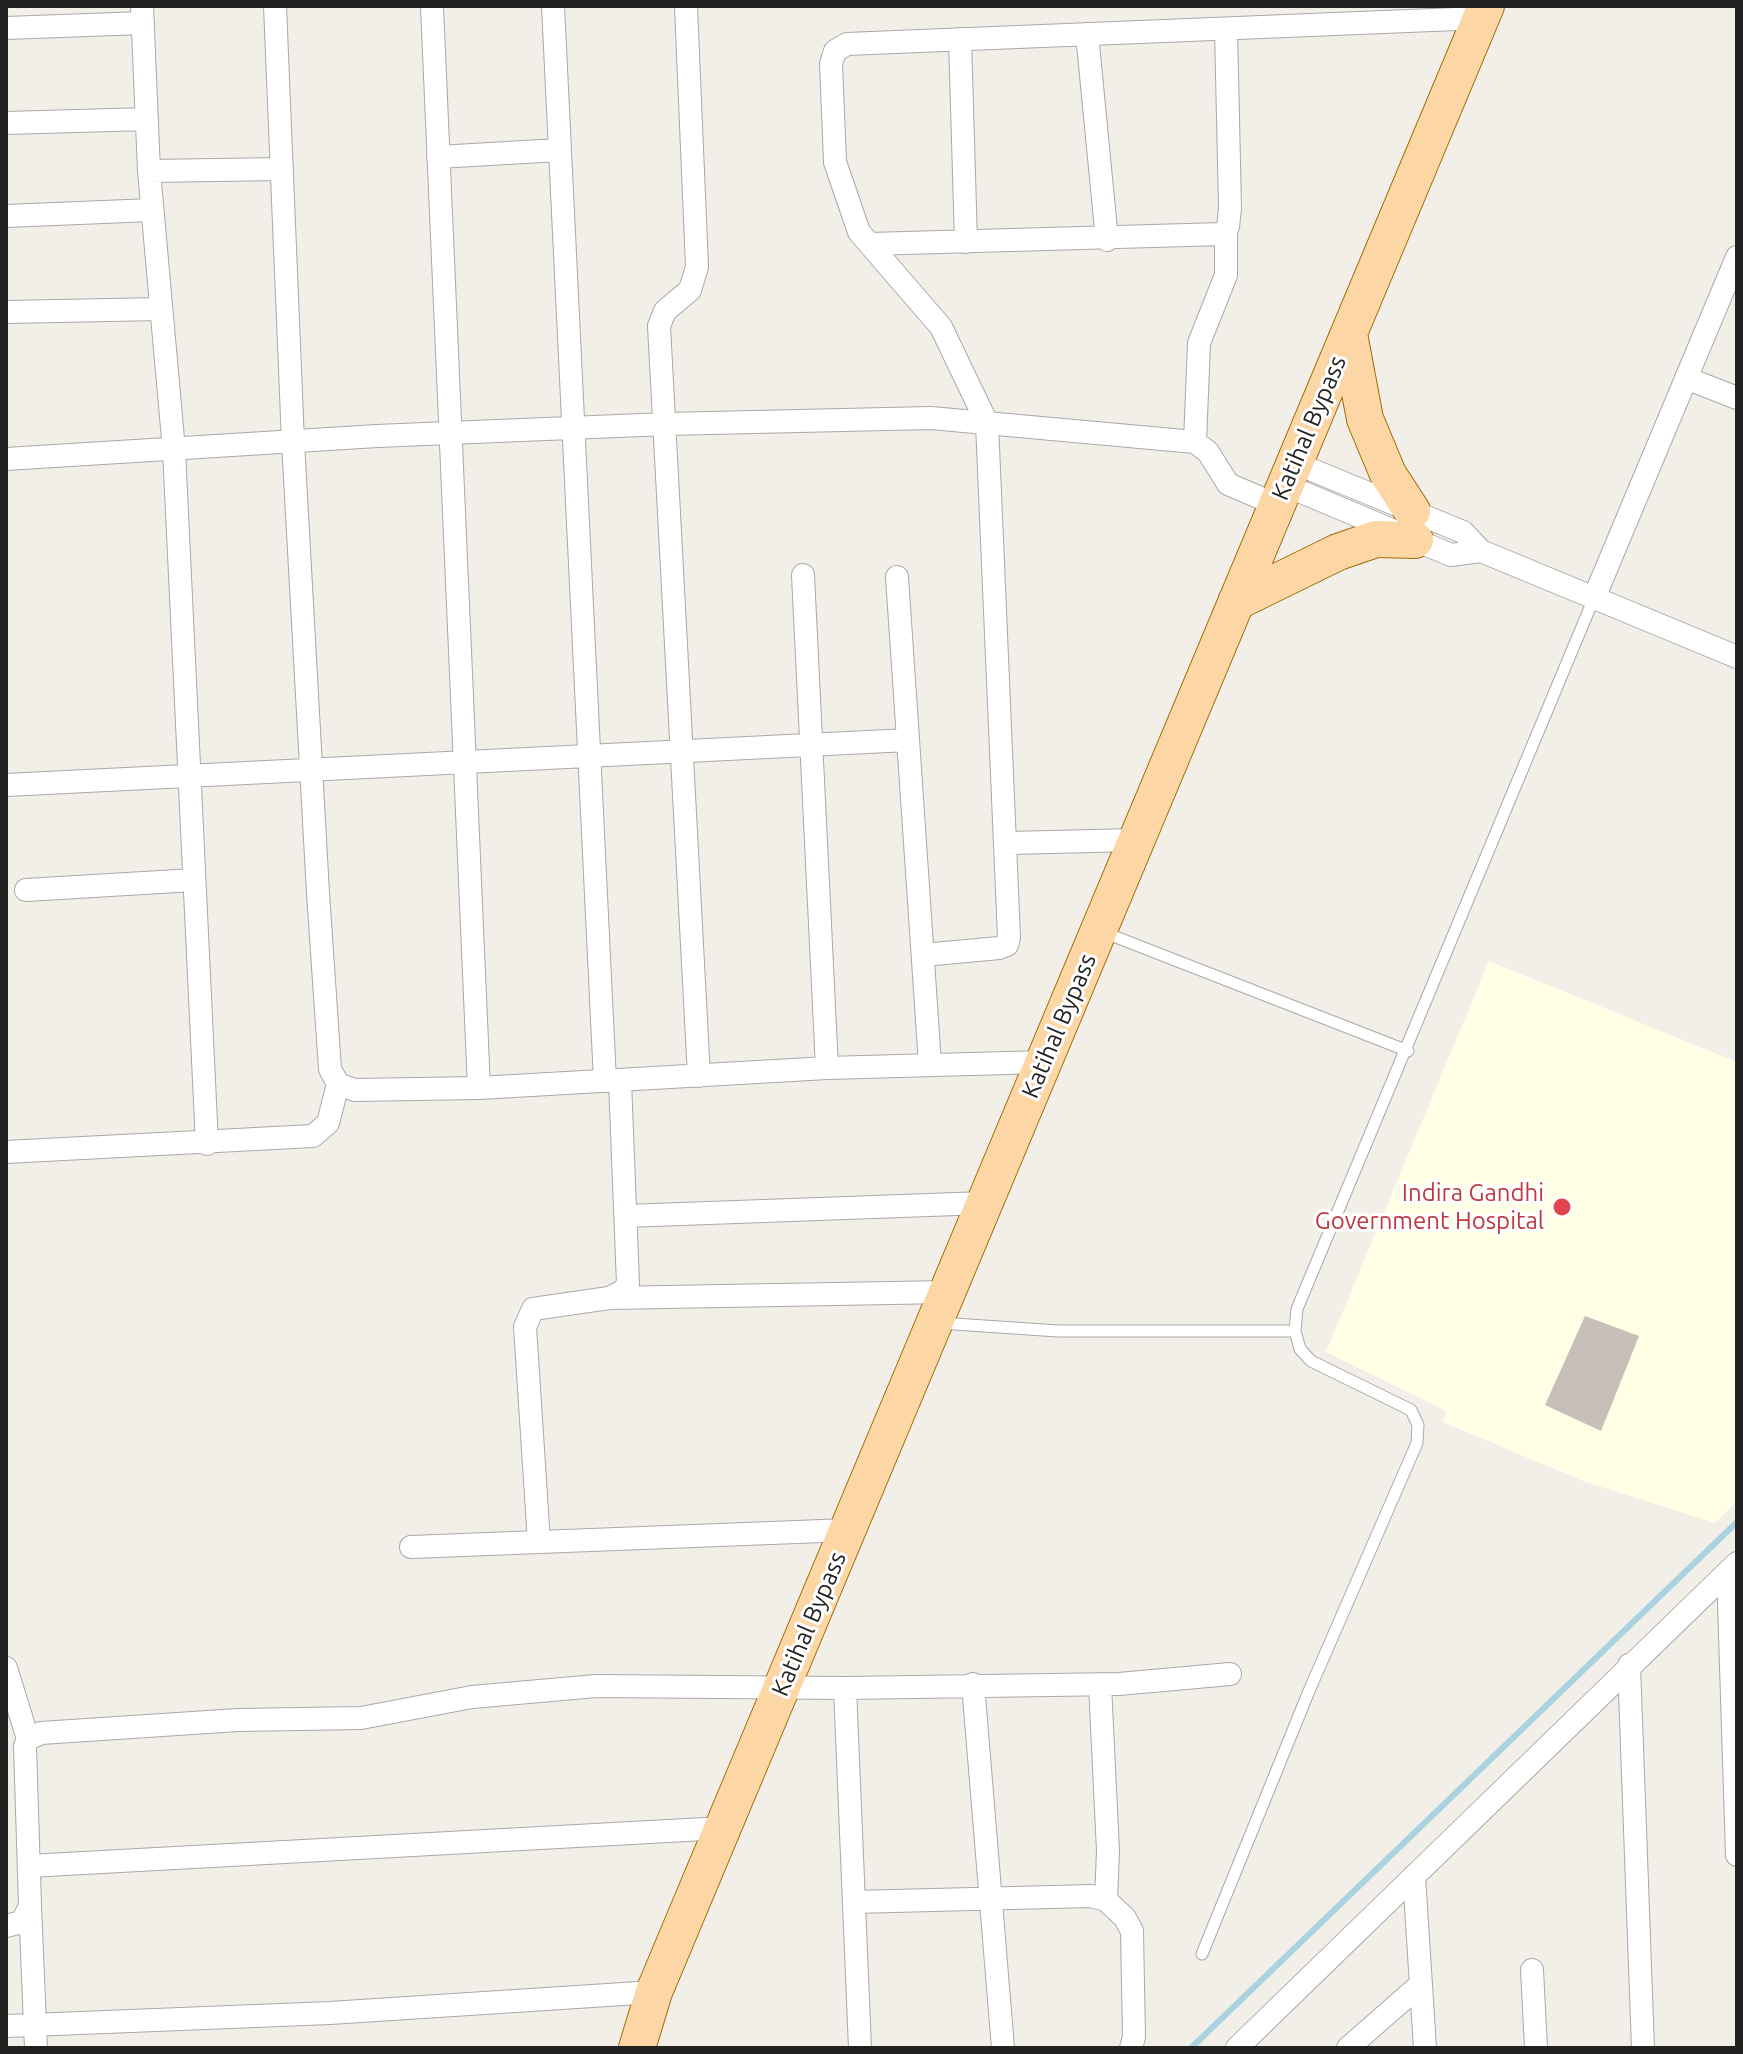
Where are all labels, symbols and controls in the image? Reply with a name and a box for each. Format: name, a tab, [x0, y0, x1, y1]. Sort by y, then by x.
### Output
street label: Katihal Bypass	[1266, 351, 1352, 505]
street label: Katihal Bypass	[1016, 949, 1102, 1103]
place label: Indira Gandhi Government Hospital	[1315, 1179, 1544, 1235]
marker: Indira Gandhi Government Hospital	[1551, 1196, 1573, 1218]
street label: Katihal Bypass	[766, 1547, 852, 1701]

